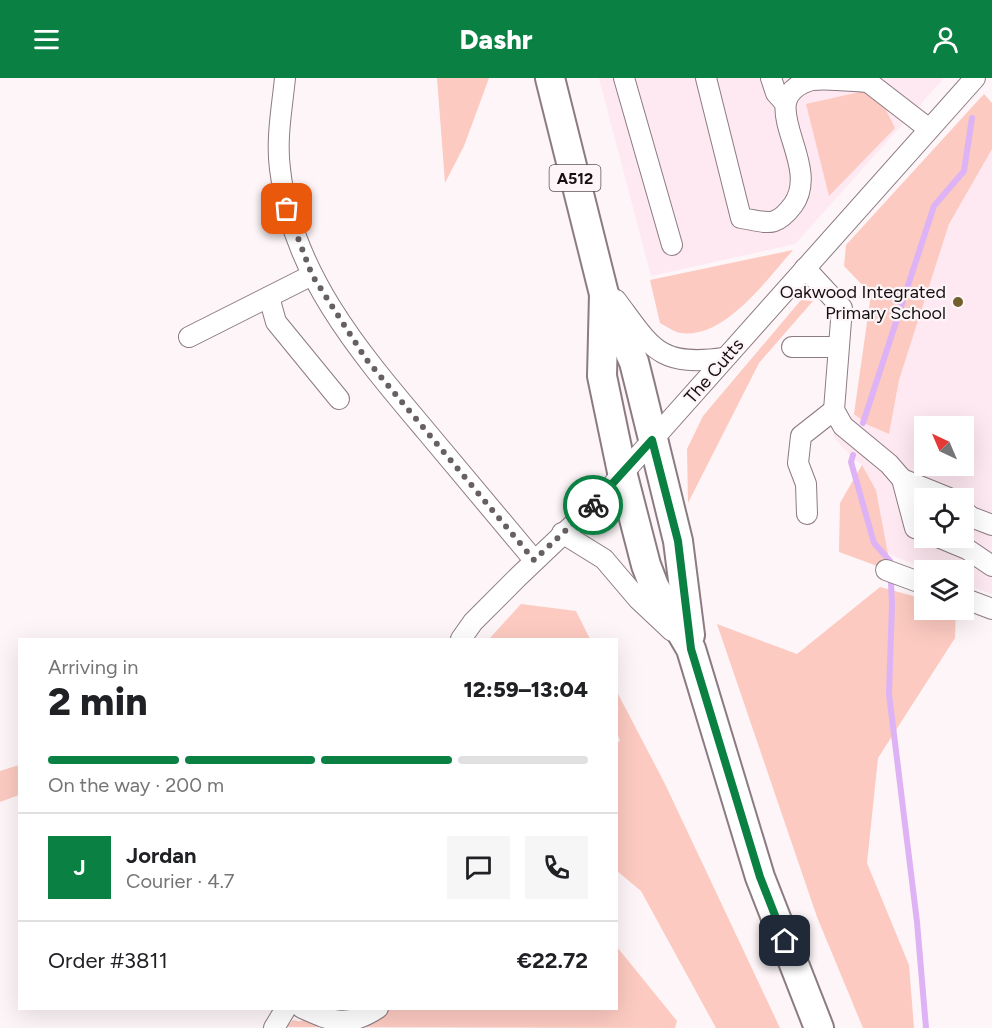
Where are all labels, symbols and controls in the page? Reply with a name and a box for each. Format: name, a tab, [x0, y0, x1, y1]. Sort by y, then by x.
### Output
icon: menu	[30, 23, 63, 56]
text: Dashr	[460, 23, 532, 56]
icon: person	[929, 23, 962, 56]
road number: A512	[550, 165, 600, 191]
pin	[261, 183, 312, 234]
icon: bag	[270, 192, 303, 225]
place label: Oakwood Integrated Primary School	[780, 281, 946, 324]
marker: Oakwood Integrated Primary School	[951, 295, 965, 309]
street label: The Cutts	[680, 334, 748, 408]
north arrow	[914, 416, 974, 476]
map controls	[914, 416, 974, 620]
courier	[563, 475, 623, 535]
button: locate	[914, 488, 974, 548]
icon: bike	[577, 489, 610, 522]
button: layers	[914, 560, 974, 620]
text: Arriving in	[48, 655, 138, 679]
text: 12:59–13:04	[463, 676, 588, 703]
text: 2 min	[48, 678, 148, 725]
text: On the way · 200 m	[48, 773, 224, 797]
button: chat	[447, 836, 510, 899]
button: phone	[525, 836, 588, 899]
text: Jordan	[126, 842, 197, 869]
text: J	[73, 854, 86, 881]
text: Courier · 4.7	[126, 869, 235, 893]
pin	[759, 915, 810, 966]
icon: home	[768, 924, 801, 957]
text: Order #3811	[48, 947, 168, 974]
text: €22.72	[517, 947, 588, 974]

